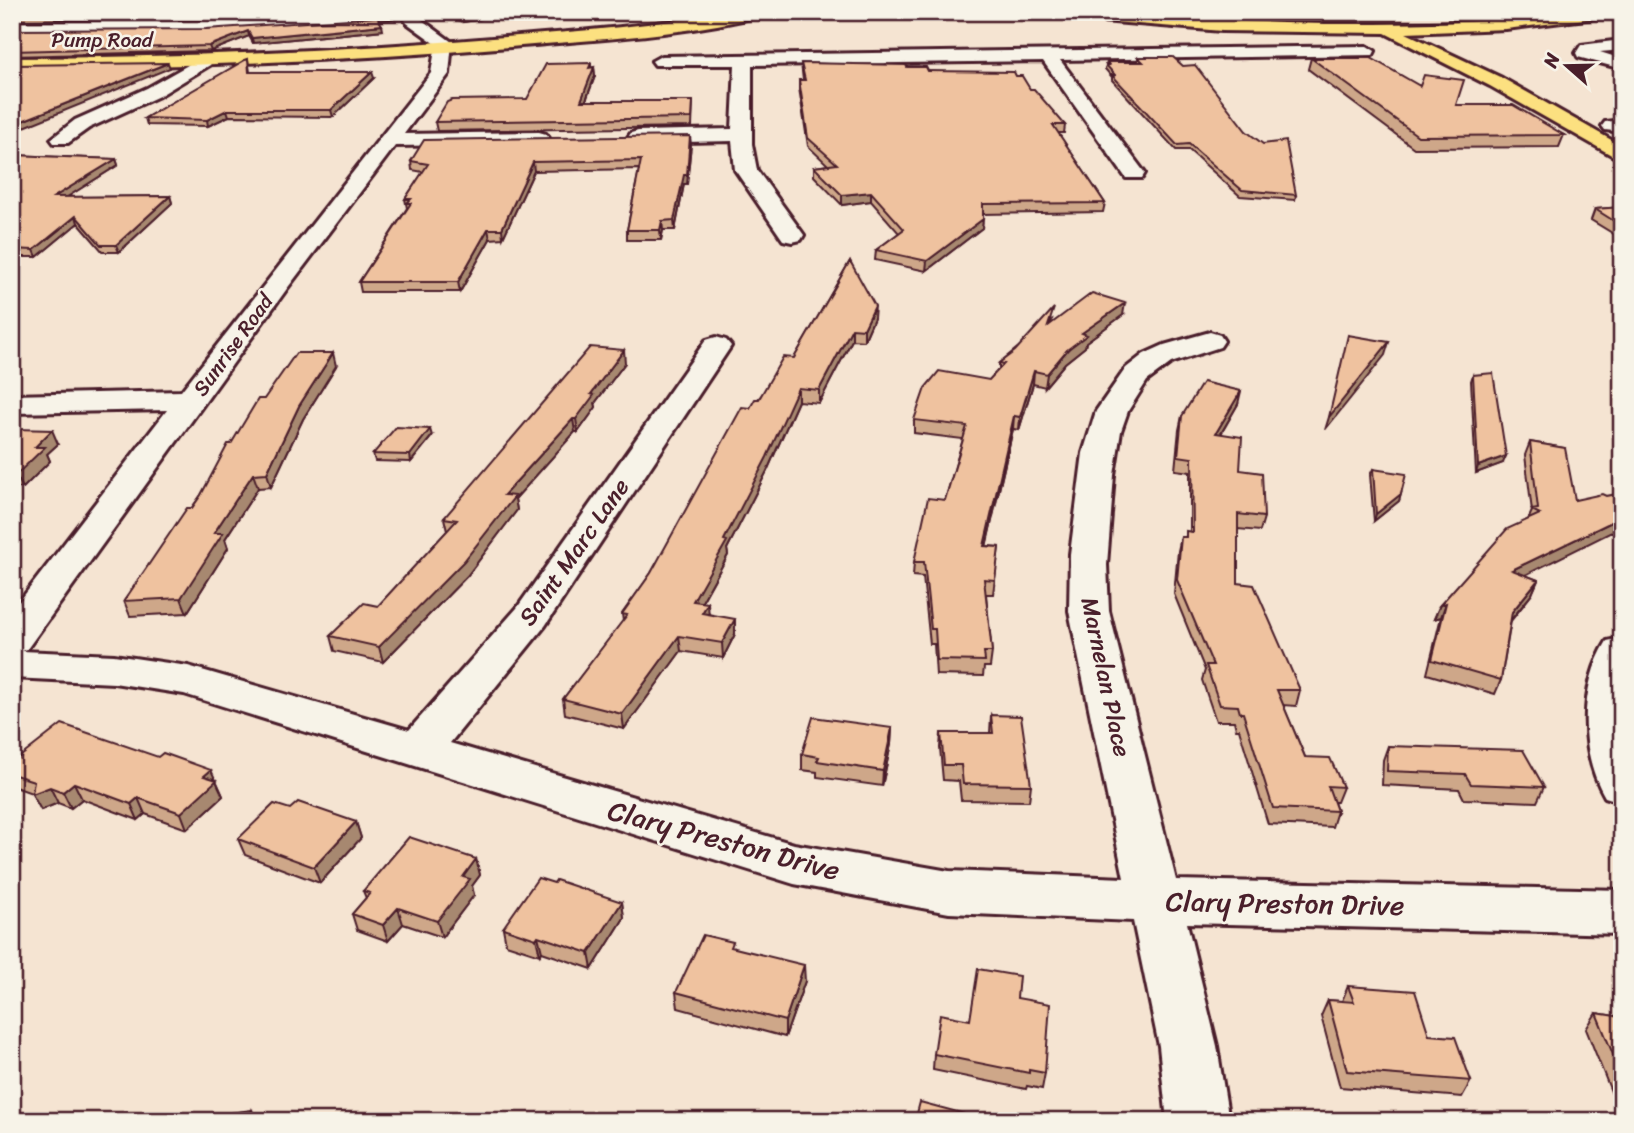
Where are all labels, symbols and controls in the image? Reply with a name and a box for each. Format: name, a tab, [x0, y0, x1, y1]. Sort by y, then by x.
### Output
street label: Pump Road	[51, 21, 155, 59]
north arrow	[1532, 32, 1602, 102]
text: N	[1533, 48, 1570, 73]
street label: Sunrise Road	[183, 284, 285, 404]
street label: Saint Marc Lane	[507, 469, 641, 635]
street label: Marnelan Place	[1069, 593, 1143, 761]
street label: Clary Preston Drive	[602, 786, 845, 895]
street label: Clary Preston Drive	[1165, 877, 1405, 930]

